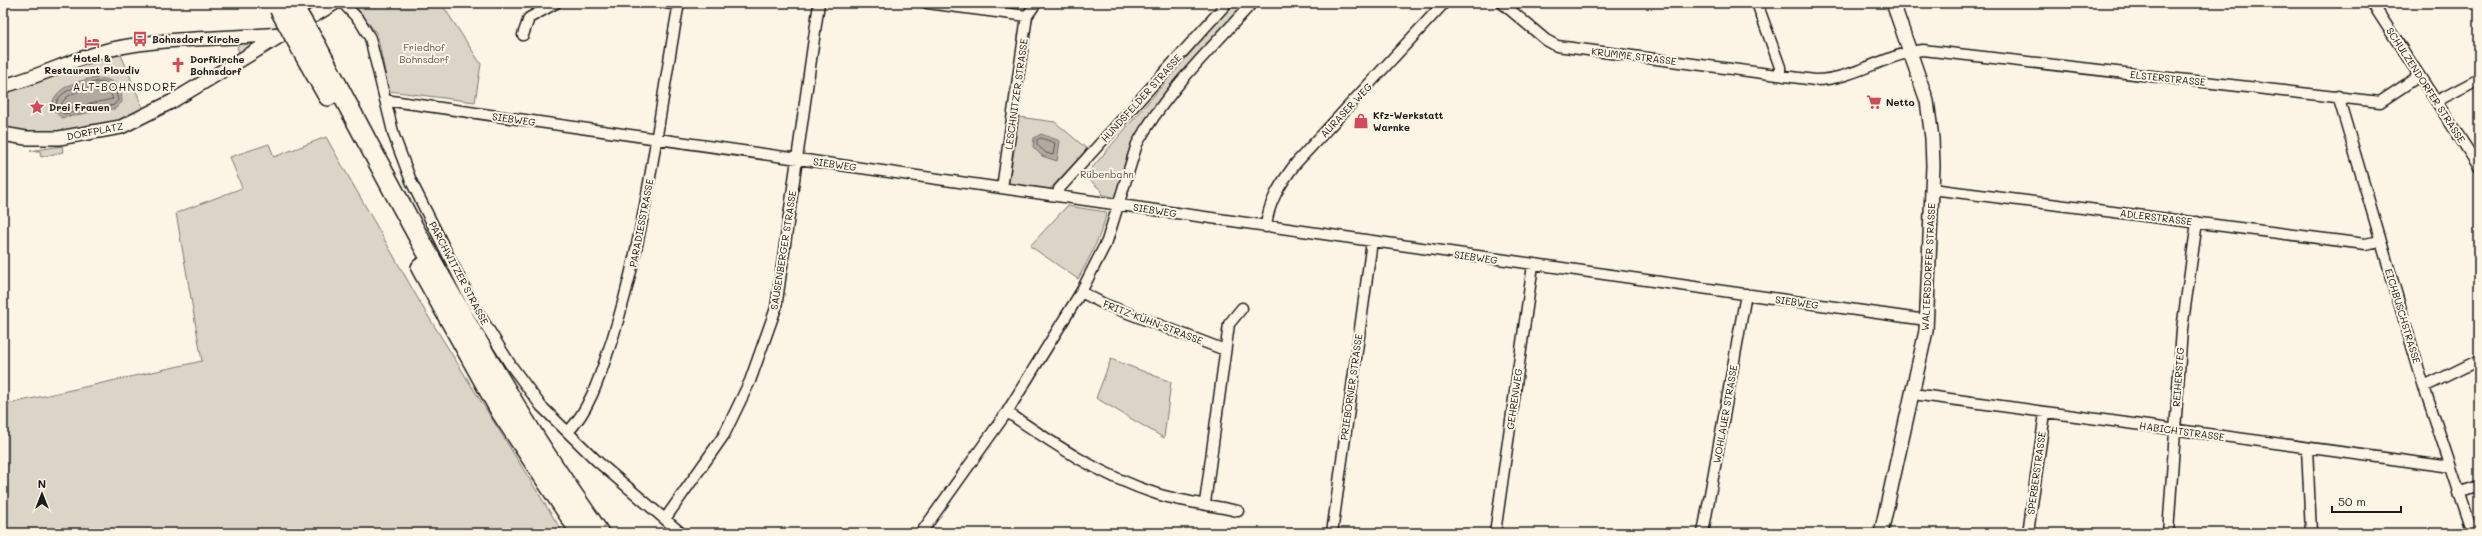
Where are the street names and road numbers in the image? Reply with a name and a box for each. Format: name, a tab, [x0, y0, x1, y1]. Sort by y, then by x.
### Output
street label: SCHULZENDORFER STRASSE	[2383, 24, 2469, 146]
street label: LESCHNITZER STRASSE	[1001, 37, 1031, 150]
street label: KRUMME STRASSE	[1591, 44, 1678, 68]
street label: HUNDSFELDER STRASSE	[1098, 51, 1185, 145]
street label: ELSTERSTRASSE	[2130, 67, 2207, 89]
street label: AURASER WEG	[1317, 79, 1375, 140]
street label: SIEBWEG	[491, 109, 537, 129]
street label: DORFPLATZ	[65, 119, 125, 143]
street label: SIEBWEG	[812, 154, 858, 174]
street label: PARADIESSTRASSE	[626, 177, 656, 268]
street label: SAUSENBERGER STRASSE	[767, 189, 799, 311]
street label: SIEBWEG	[1132, 200, 1178, 220]
street label: WALTERSDORFER STRASSE	[1918, 202, 1938, 331]
street label: ADLERSTRASSE	[2119, 206, 2193, 228]
street label: PARCHWITZER STRASSE	[426, 219, 492, 327]
street label: SIEBWEG	[1453, 247, 1499, 267]
street label: EICHBUSCHSTRASSE	[2382, 267, 2424, 365]
street label: SIEBWEG	[1774, 292, 1820, 312]
street label: FRITZ-KÜHN-STRASSE	[1101, 296, 1205, 348]
street label: PRIEBORNER STRASSE	[1337, 333, 1365, 441]
street label: REIHERSTEG	[2169, 346, 2187, 407]
street label: WOHLAUER STRASSE	[1709, 364, 1741, 464]
street label: GEHRENWEG	[1503, 367, 1525, 431]
street label: HABICHTSTRASSE	[2138, 418, 2226, 444]
street label: SPERBERSTRASSE	[2023, 430, 2049, 515]

